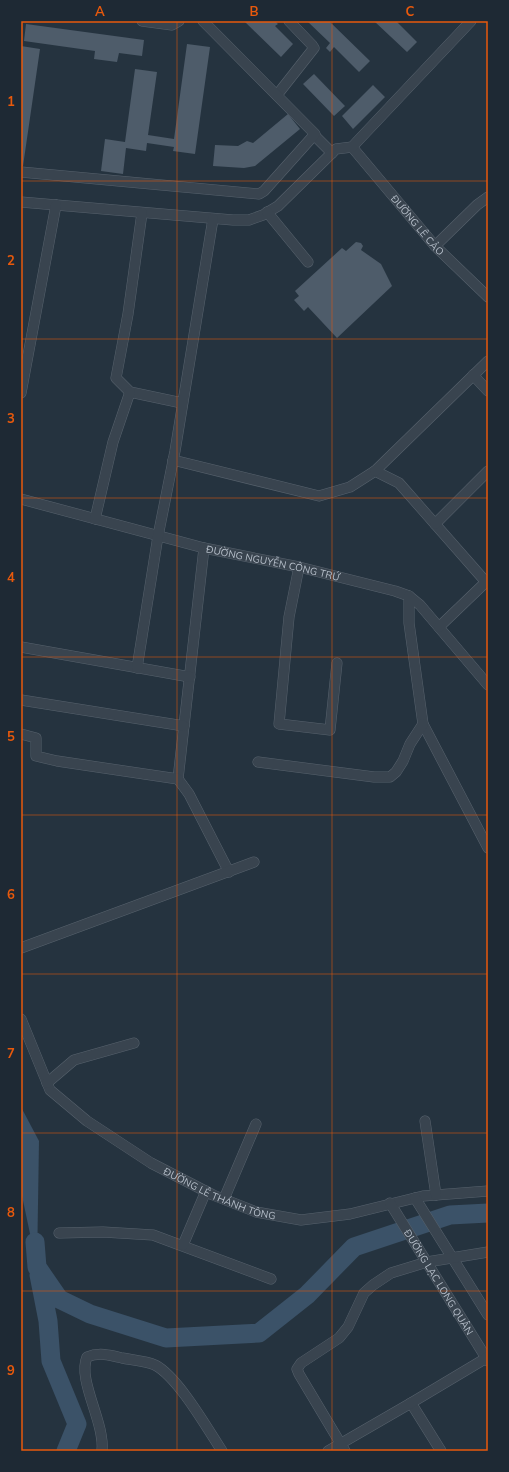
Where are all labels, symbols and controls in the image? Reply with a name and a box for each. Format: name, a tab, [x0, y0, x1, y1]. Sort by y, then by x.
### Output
text: A	[95, 3, 105, 19]
text: B	[250, 3, 259, 19]
text: C	[406, 3, 415, 19]
text: 1	[7, 93, 15, 109]
street label: ĐƯỜNG LÊ CẢO	[388, 192, 447, 258]
text: 2	[7, 252, 15, 268]
text: 3	[7, 410, 15, 426]
street label: ĐƯỜNG NGUYỄN CÔNG TRỨ	[205, 542, 342, 584]
text: 4	[7, 569, 15, 585]
text: 5	[7, 728, 15, 744]
text: 6	[7, 886, 15, 902]
text: 7	[7, 1045, 15, 1061]
street label: ĐƯỜNG LÊ THÁNH TÔNG	[161, 1164, 277, 1222]
text: 8	[7, 1204, 15, 1220]
street label: ĐƯỜNG LẠC LONG QUÂN	[401, 1227, 477, 1337]
text: 9	[7, 1362, 15, 1378]

